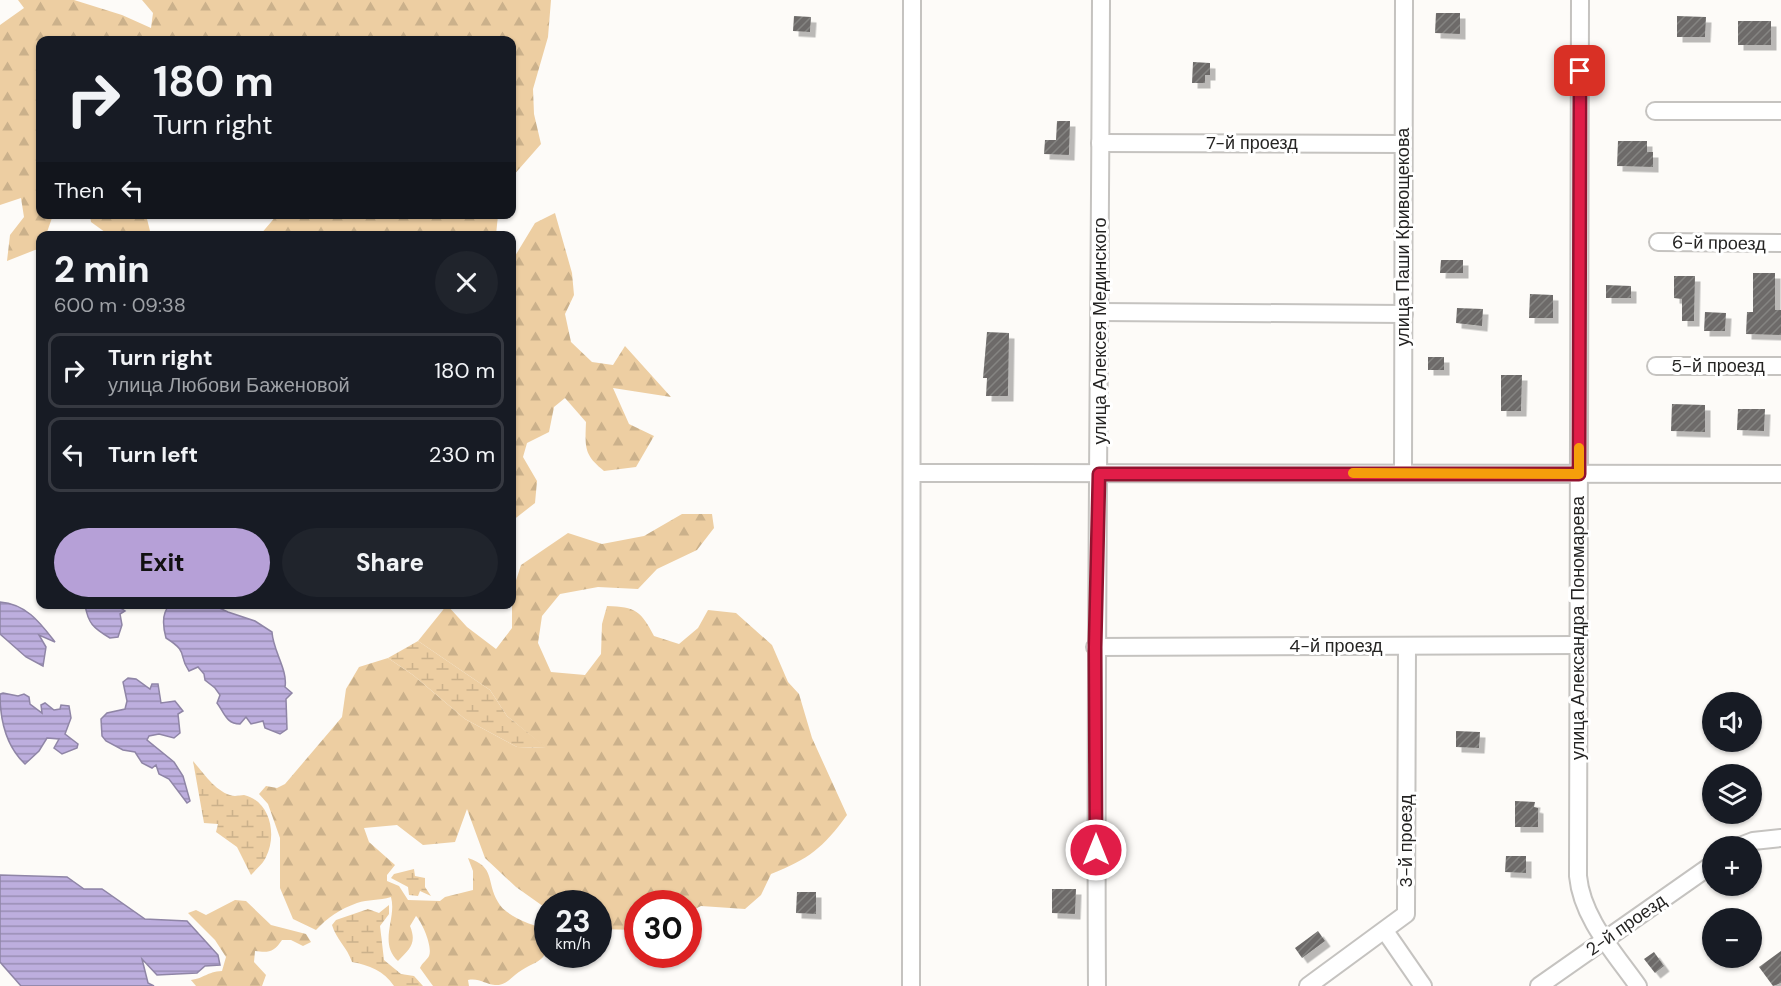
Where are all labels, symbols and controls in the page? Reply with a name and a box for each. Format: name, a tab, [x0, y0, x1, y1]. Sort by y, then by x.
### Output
pin	[1554, 45, 1605, 96]
text: 180 m	[153, 54, 274, 109]
icon: arrive	[1563, 54, 1596, 87]
icon: right	[54, 60, 132, 138]
text: Turn right	[153, 107, 273, 142]
street label: улица Паши Кривощекова	[1391, 127, 1415, 346]
street label: 7-й проезд	[1206, 131, 1298, 155]
icon: left	[116, 174, 149, 207]
text: Then	[54, 176, 104, 205]
street label: улица Алексея Мединского	[1088, 218, 1112, 445]
street label: 6-й проезд	[1672, 230, 1767, 256]
text: 2 min	[54, 246, 150, 293]
button: close	[435, 251, 498, 314]
text: 600 m · 09:38	[54, 292, 186, 318]
text: Turn right	[108, 343, 213, 372]
icon: right	[57, 354, 90, 387]
street label: 5-й проезд	[1671, 354, 1765, 378]
text: 180 m	[434, 356, 495, 385]
text: улица Любови Баженовой	[108, 372, 350, 398]
icon: left	[57, 438, 90, 471]
text: Turn left	[108, 440, 198, 469]
text: 230 m	[429, 440, 495, 469]
street label: улица Александра Пономарева	[1566, 495, 1590, 760]
button: Exit	[54, 528, 270, 597]
button: Share	[282, 528, 498, 597]
street label: 4-й проезд	[1289, 634, 1383, 658]
map controls	[1702, 692, 1762, 968]
button: sound	[1702, 692, 1762, 752]
button: layers	[1702, 764, 1762, 824]
street label: 3-й проезд	[1394, 794, 1418, 887]
position arrow	[1064, 818, 1128, 882]
button: +	[1702, 836, 1762, 896]
street label: 2-й проезд	[1581, 888, 1671, 961]
speed limit sign: 30	[624, 890, 702, 968]
text: 23	[555, 902, 591, 941]
button: −	[1702, 908, 1762, 968]
text: km/h	[555, 934, 591, 954]

